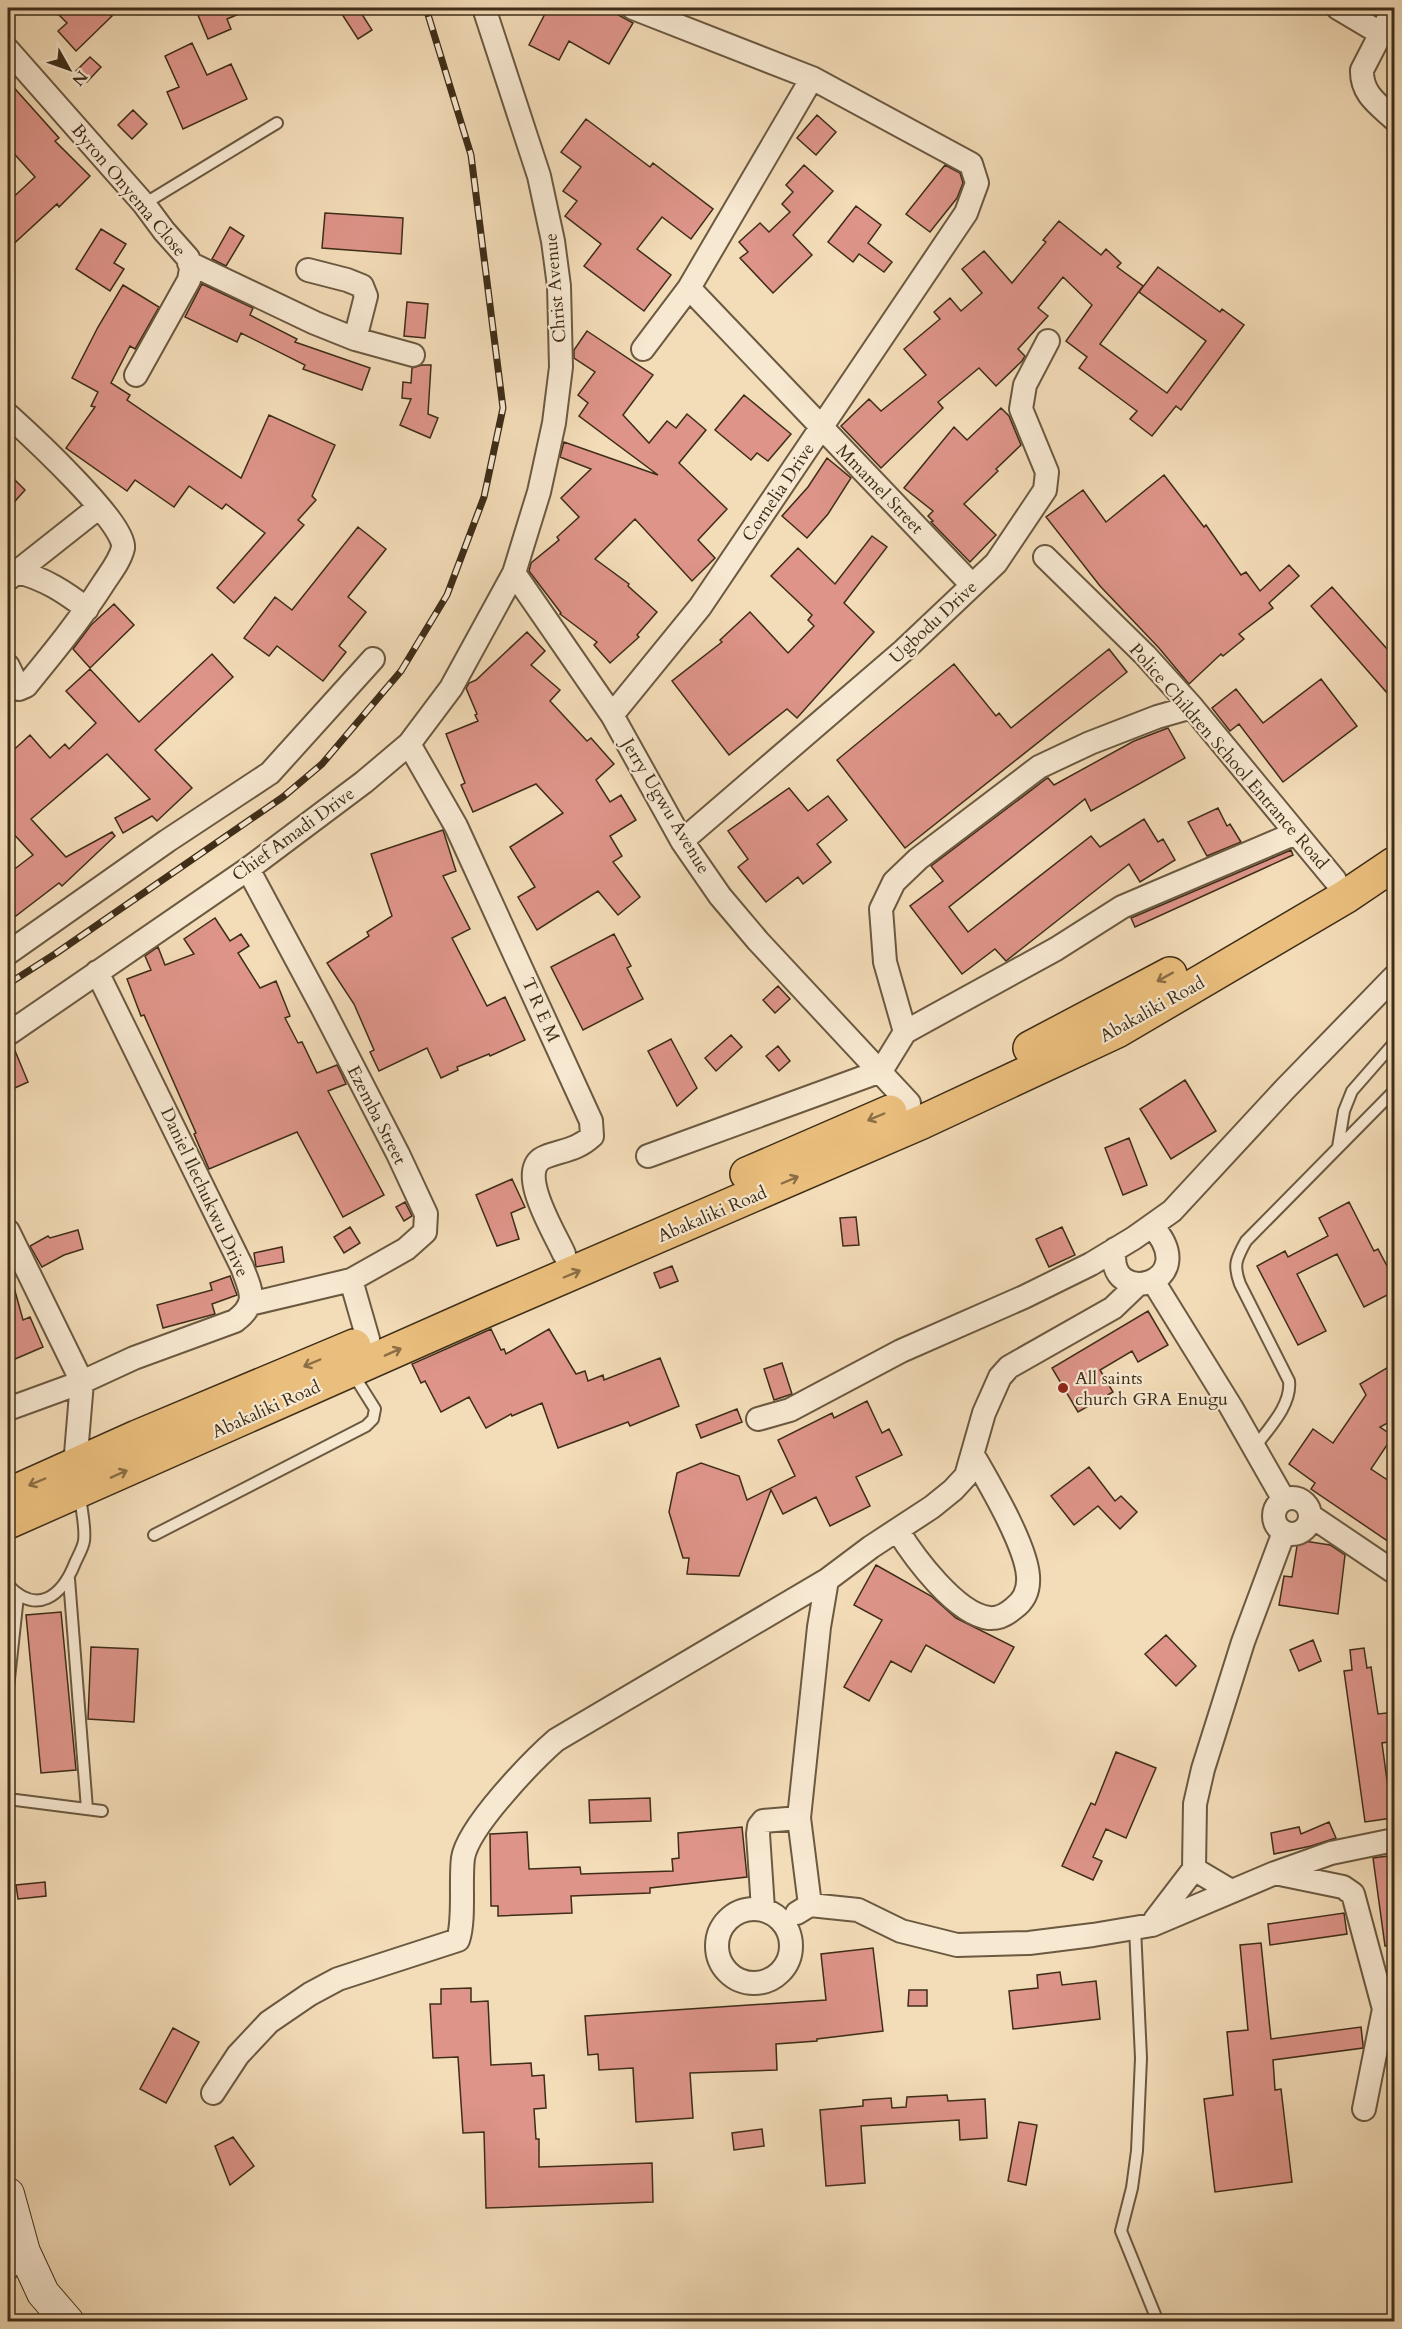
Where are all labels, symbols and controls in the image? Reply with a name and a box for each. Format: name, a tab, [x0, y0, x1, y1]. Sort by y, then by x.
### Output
north arrow	[39, 39, 99, 99]
text: N	[67, 66, 93, 90]
street label: Byron Onyema Close	[65, 118, 192, 262]
street label: Christ Avenue	[538, 232, 573, 344]
street label: Cornelia Drive	[736, 438, 821, 547]
street label: Mmamel Street	[830, 439, 929, 540]
street label: Ugbodu Drive	[884, 575, 983, 670]
street label: Police Children School Entrance Road	[1123, 638, 1334, 875]
street label: Jerry Ugwu Avenue	[614, 731, 716, 879]
street label: Chief Amadi Drive	[227, 781, 360, 887]
street label: Abakaliki Road	[1095, 970, 1210, 1049]
one-way arrow	[1157, 971, 1174, 983]
street label: T R E M	[515, 974, 566, 1046]
street label: Ezemba Street	[341, 1061, 412, 1169]
street label: Daniel Ilechukwu Drive	[154, 1103, 255, 1281]
one-way arrow	[868, 1112, 886, 1124]
one-way arrow	[780, 1174, 798, 1185]
street label: Abakaliki Road	[654, 1180, 771, 1249]
one-way arrow	[562, 1268, 580, 1279]
one-way arrow	[384, 1346, 402, 1357]
one-way arrow	[304, 1358, 322, 1369]
place label: All saints church GRA Enugu	[1075, 1366, 1228, 1412]
street label: Abakaliki Road	[208, 1374, 325, 1445]
marker: All saints church GRA Enugu	[1056, 1381, 1070, 1395]
one-way arrow	[110, 1468, 128, 1479]
one-way arrow	[29, 1477, 47, 1488]

